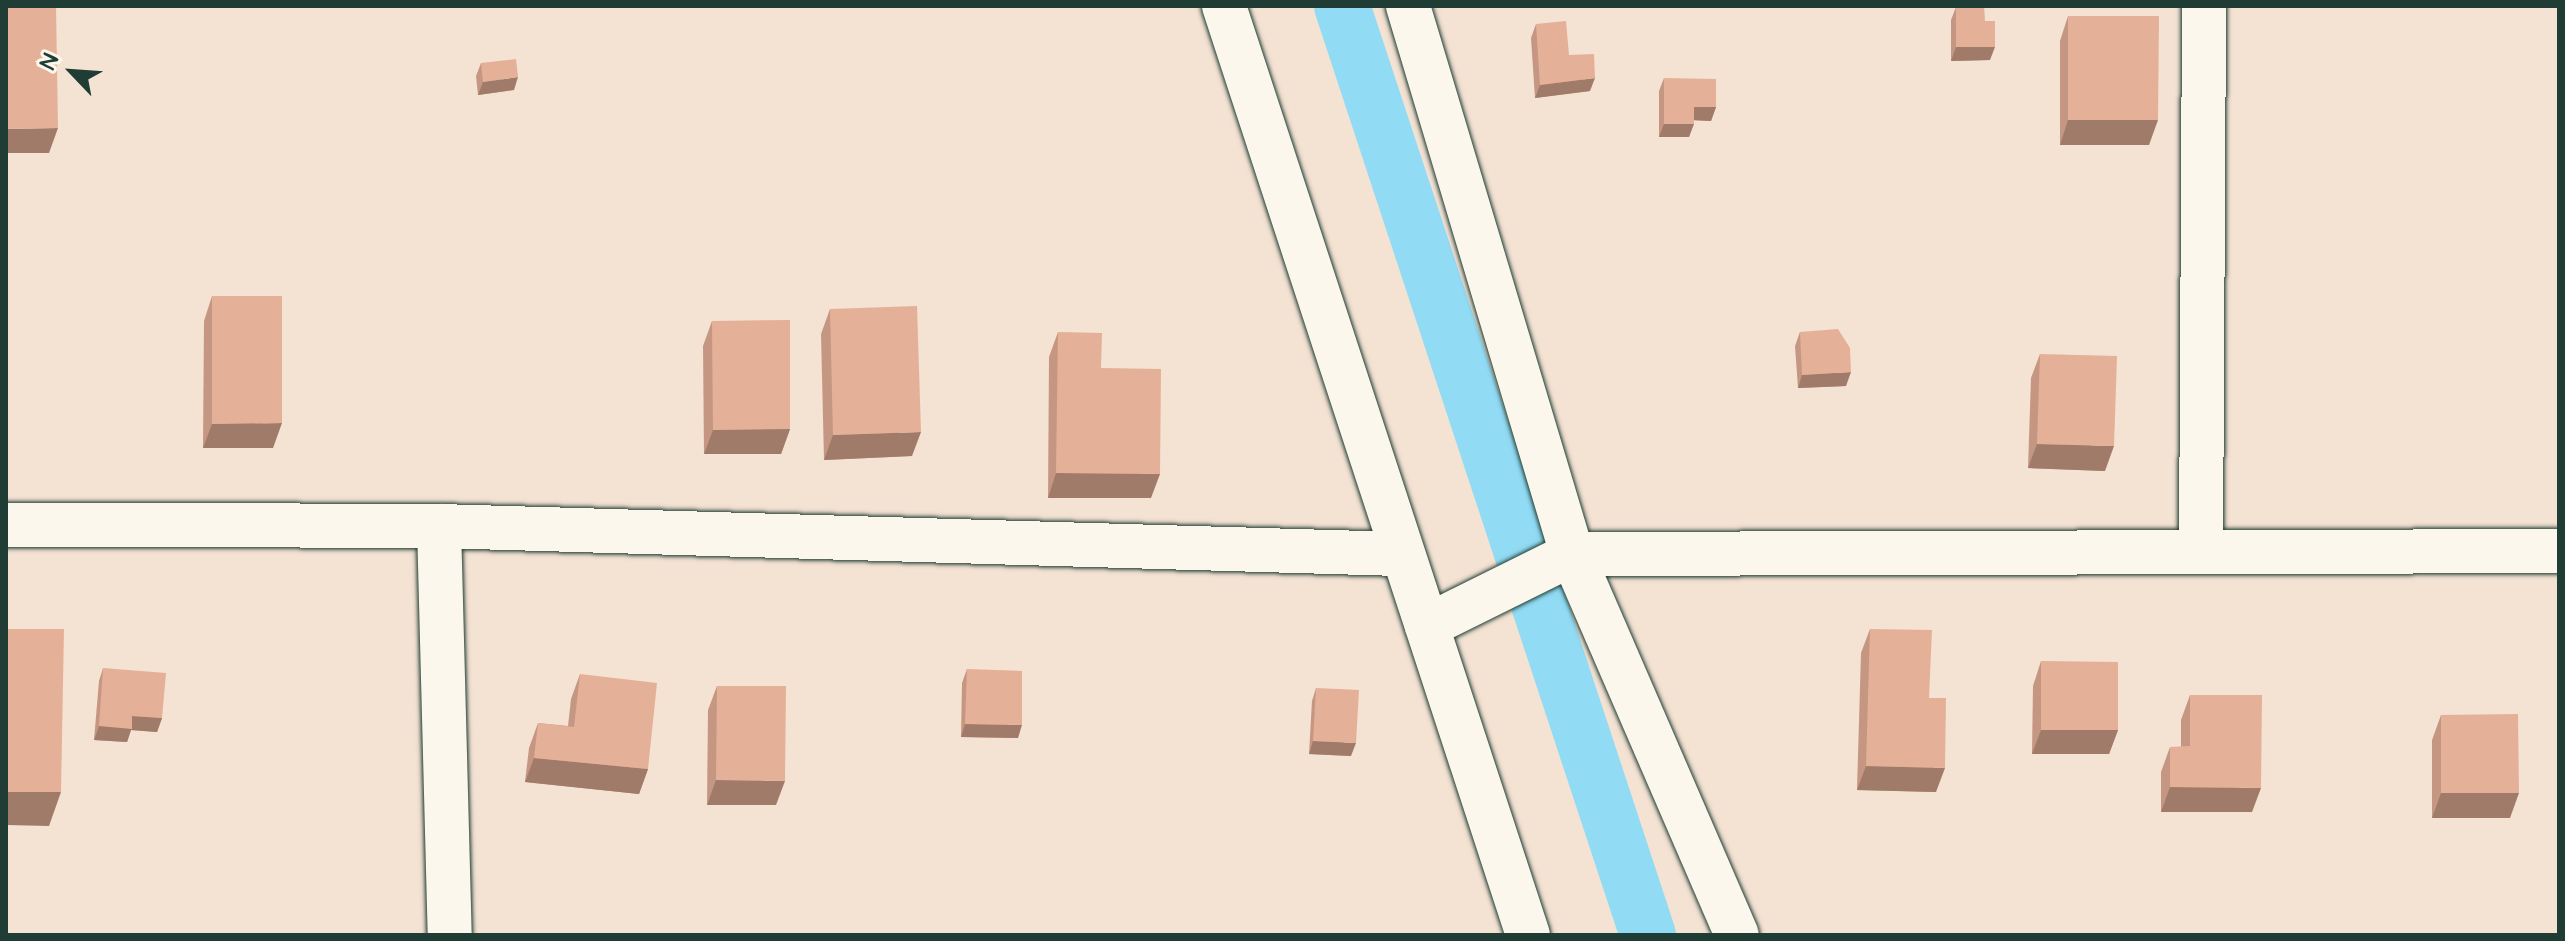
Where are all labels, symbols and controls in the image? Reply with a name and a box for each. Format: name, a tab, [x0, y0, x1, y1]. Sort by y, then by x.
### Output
north arrow	[32, 32, 112, 112]
text: N	[33, 49, 67, 74]

